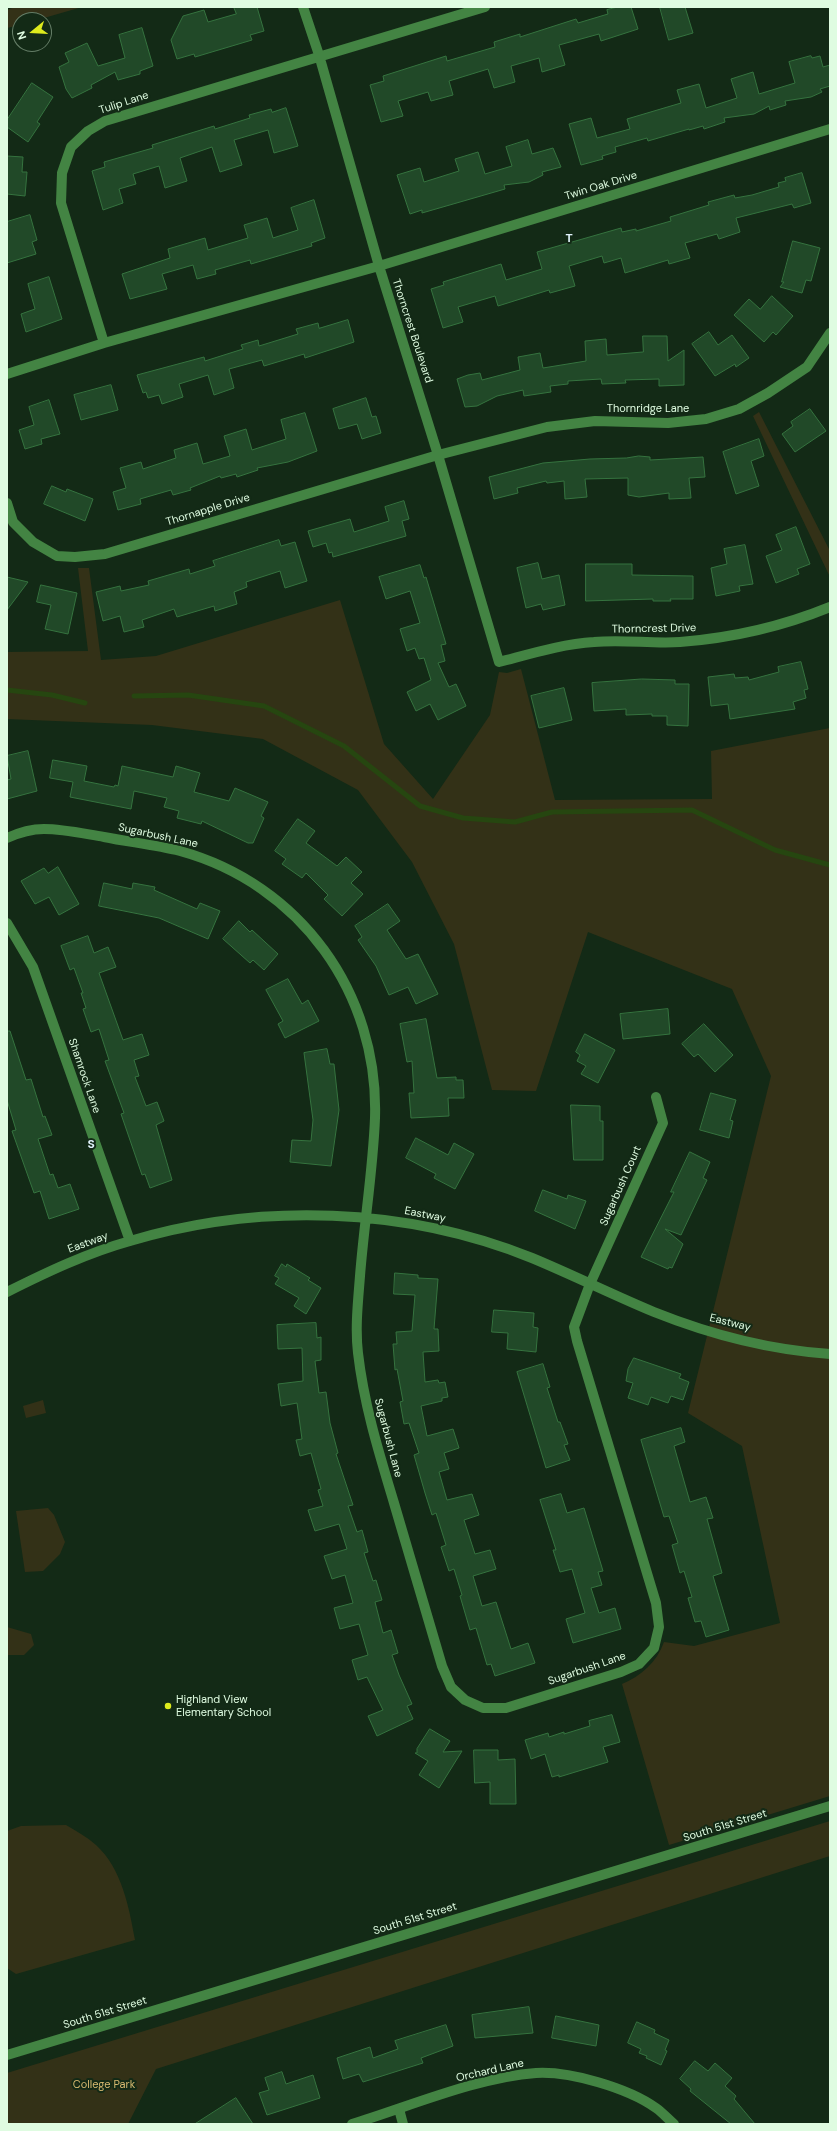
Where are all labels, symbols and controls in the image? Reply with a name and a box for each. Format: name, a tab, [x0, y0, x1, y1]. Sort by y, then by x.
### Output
north arrow	[12, 12, 52, 52]
text: N	[14, 29, 29, 41]
street label: Tulip Lane	[98, 89, 150, 117]
street label: Twin Oak Drive	[563, 169, 639, 203]
district label: T	[565, 232, 573, 246]
street label: Thorncrest Boulevard	[389, 277, 435, 385]
street label: Thornridge Lane	[607, 402, 689, 416]
street label: Thornapple Drive	[165, 491, 251, 529]
street label: Thorncrest Drive	[612, 622, 696, 636]
street label: Sugarbush Lane	[117, 821, 199, 851]
street label: Shamrock Lane	[65, 1037, 103, 1115]
district label: S	[87, 1138, 95, 1152]
street label: Sugarbush Court	[597, 1144, 645, 1228]
street label: Eastway	[403, 1205, 447, 1225]
street label: Eastway	[66, 1230, 110, 1256]
street label: Eastway	[708, 1312, 752, 1334]
street label: Sugarbush Lane	[371, 1397, 405, 1479]
street label: Sugarbush Lane	[546, 1650, 628, 1688]
place label: Highland View Elementary School	[176, 1693, 271, 1719]
marker: Highland View Elementary School	[163, 1701, 173, 1711]
street label: South 51st Street	[682, 1807, 768, 1845]
street label: South 51st Street	[372, 1900, 458, 1938]
street label: South 51st Street	[62, 1994, 148, 2032]
street label: Orchard Lane	[455, 2057, 525, 2085]
park label: College Park	[73, 2078, 135, 2092]

